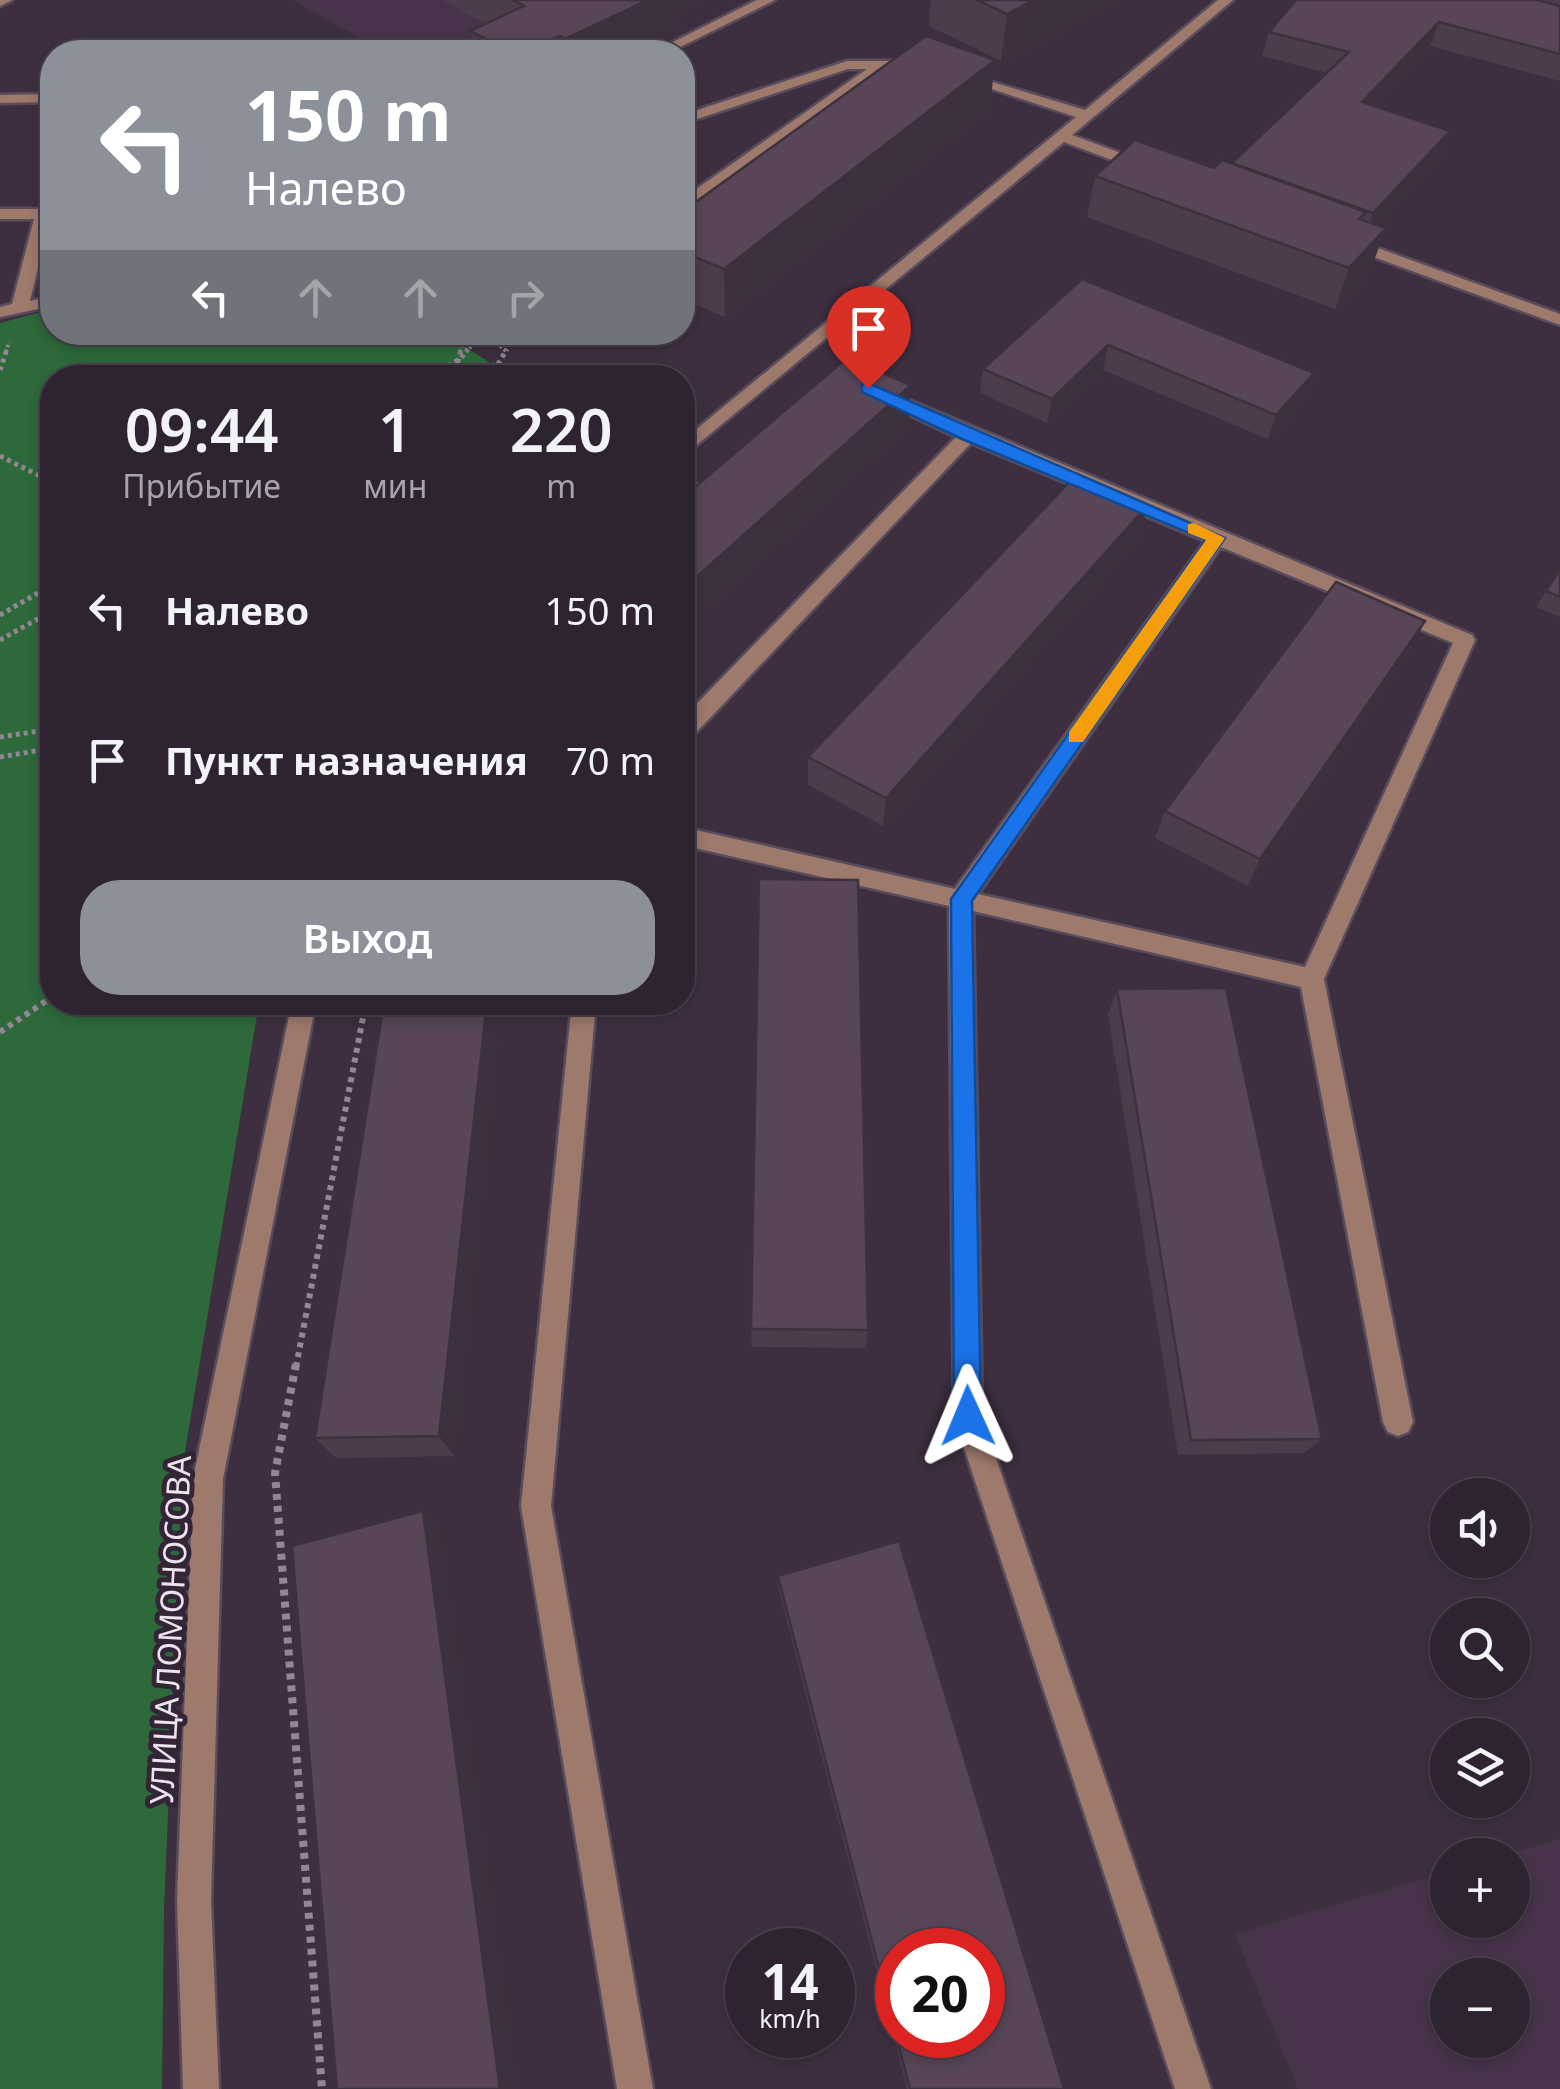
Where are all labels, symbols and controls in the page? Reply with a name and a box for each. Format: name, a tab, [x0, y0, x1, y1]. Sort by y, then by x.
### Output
text: 150 m	[245, 66, 452, 162]
icon: left	[80, 80, 210, 210]
text: Налево	[245, 157, 407, 218]
icon: left	[183, 270, 238, 325]
icon: ahead	[288, 270, 343, 325]
icon: ahead	[393, 270, 448, 325]
icon: right	[498, 270, 553, 325]
pin	[826, 286, 911, 389]
icon: arrive	[841, 301, 896, 356]
text: 09:44	[125, 388, 279, 470]
text: 1	[378, 388, 412, 470]
text: 220	[510, 388, 613, 470]
text: Прибытие	[122, 464, 281, 507]
text: мин	[363, 464, 427, 507]
text: m	[546, 464, 576, 507]
icon: left	[80, 583, 135, 638]
text: Налево	[165, 584, 309, 636]
text: 150 m	[544, 584, 655, 636]
icon: arrive	[80, 733, 135, 788]
text: Пункт назначения	[165, 734, 528, 786]
text: 70 m	[566, 734, 655, 786]
button: Выход	[80, 880, 655, 995]
position arrow	[916, 1364, 1020, 1468]
street label: УЛИЦА ЛОМОНОСОВА	[139, 1454, 200, 1806]
map controls	[1430, 1478, 1530, 2058]
button: sound	[1430, 1478, 1530, 1578]
button: search	[1430, 1598, 1530, 1698]
button: layers	[1430, 1718, 1530, 1818]
button: +	[1430, 1838, 1530, 1938]
speed limit sign: 20	[875, 1928, 1005, 2058]
text: 14	[761, 1947, 819, 2015]
button: −	[1430, 1958, 1530, 2058]
text: km/h	[759, 2001, 821, 2035]

